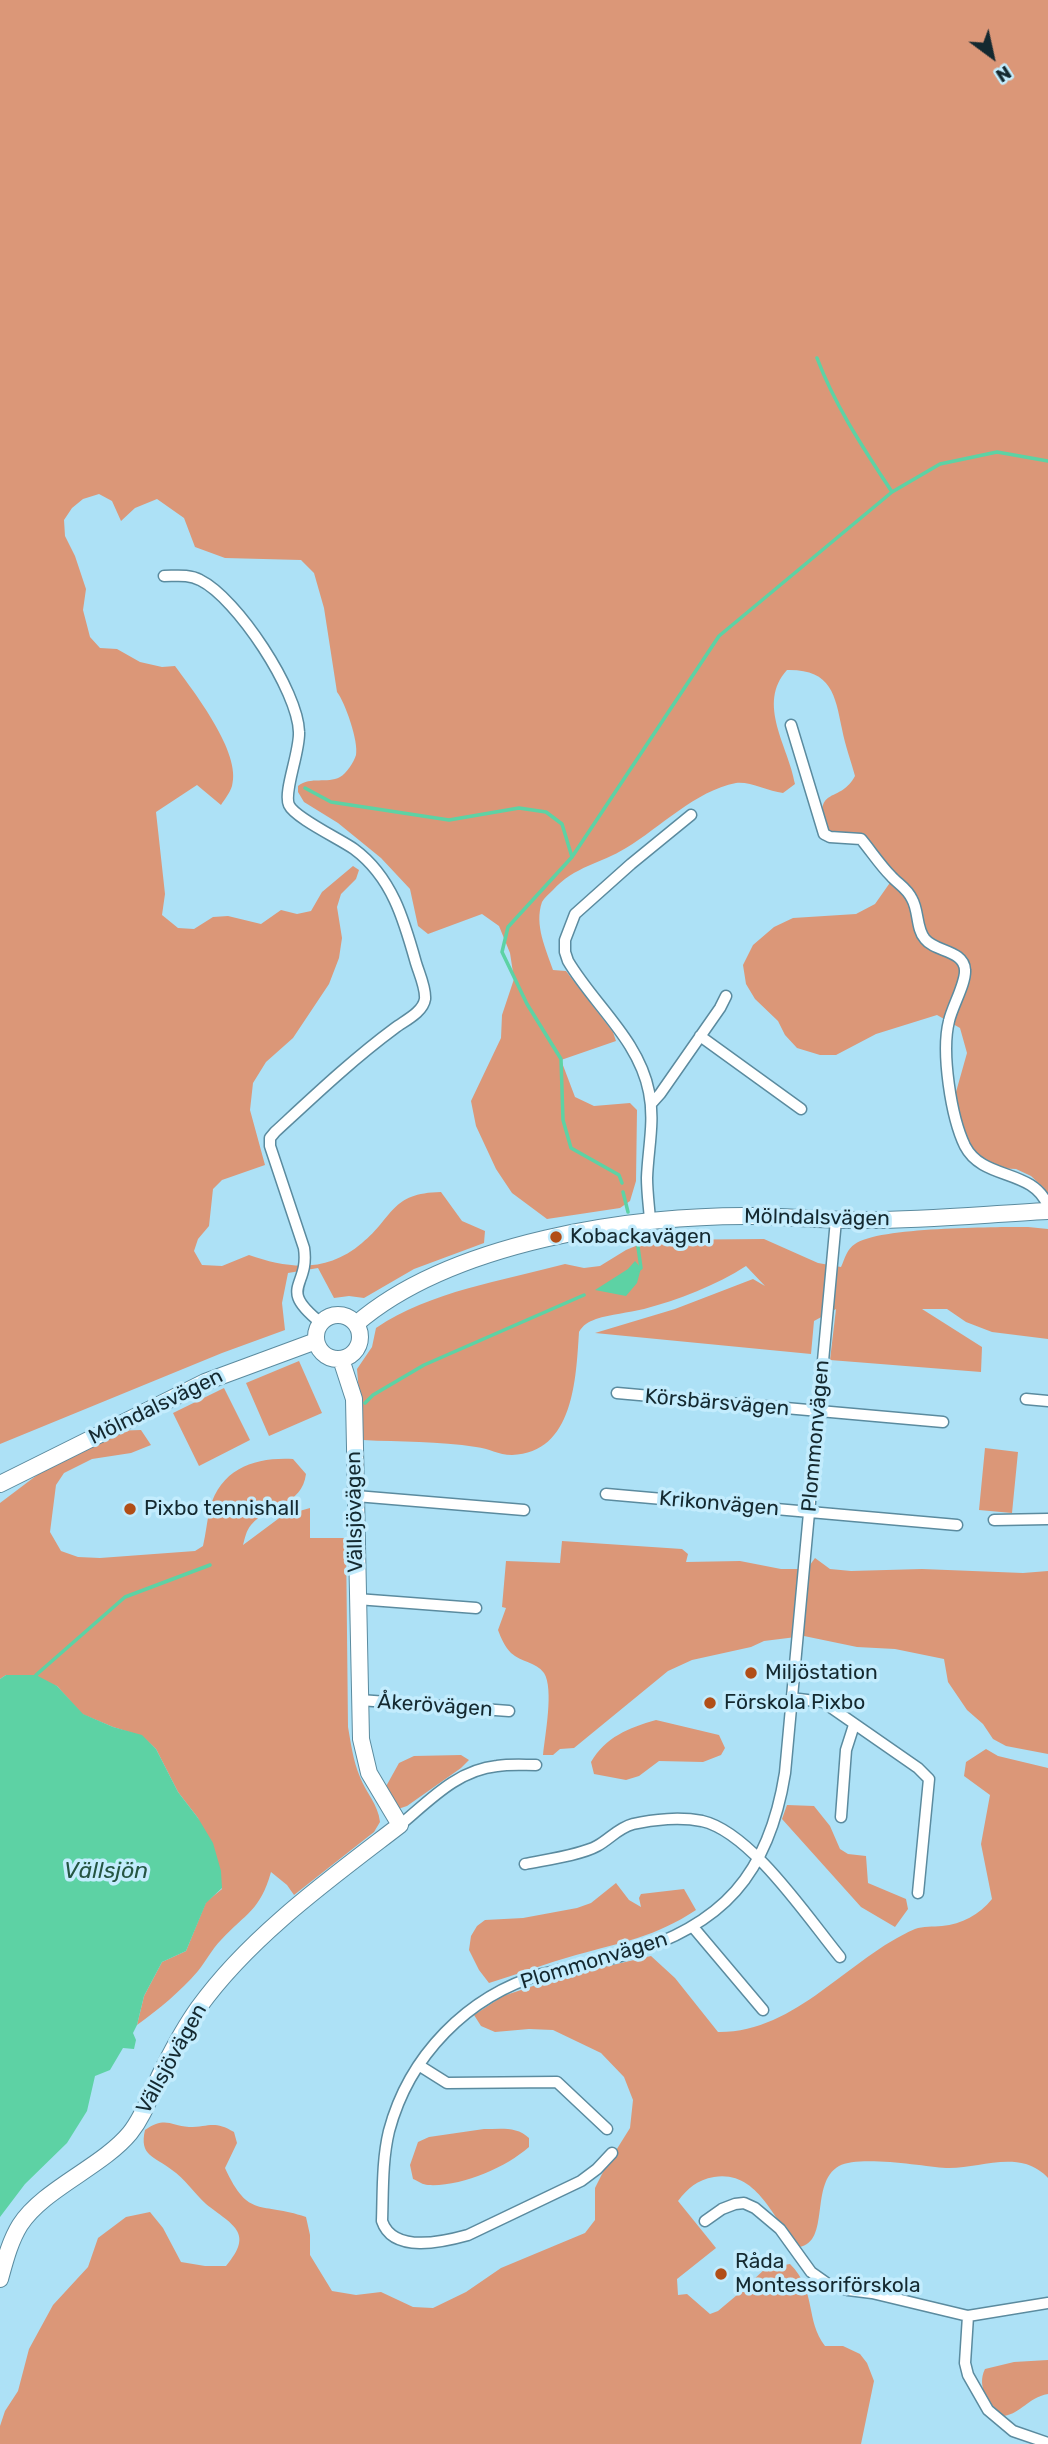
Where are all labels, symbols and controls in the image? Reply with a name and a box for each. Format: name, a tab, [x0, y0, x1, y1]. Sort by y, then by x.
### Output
north arrow	[957, 21, 1027, 91]
text: N	[992, 61, 1016, 87]
street label: Mölndalsvägen	[744, 1204, 890, 1232]
place label: Kobackavägen	[570, 1224, 712, 1250]
marker: Kobackavägen	[548, 1229, 564, 1245]
street label: Plommonvägen	[797, 1359, 835, 1513]
street label: Mölndalsvägen	[85, 1364, 227, 1450]
street label: Körsbärsvägen	[644, 1384, 790, 1422]
street label: Vällsjövägen	[341, 1451, 369, 1573]
street label: Krikonvägen	[658, 1486, 780, 1522]
place label: Pixbo tennishall	[144, 1496, 299, 1522]
marker: Pixbo tennishall	[122, 1501, 138, 1517]
place label: Miljöstation	[765, 1660, 878, 1686]
marker: Miljöstation	[743, 1665, 759, 1681]
street label: Åkerövägen	[377, 1689, 493, 1723]
place label: Förskola Pixbo	[724, 1690, 865, 1716]
marker: Förskola Pixbo	[702, 1695, 718, 1711]
water label: Vällsjön	[64, 1857, 148, 1885]
street label: Plommonvägen	[518, 1927, 670, 1995]
street label: Vällsjövägen	[131, 2000, 213, 2118]
place label: Råda Montessoriförskola	[735, 2249, 921, 2299]
marker: Råda Montessoriförskola	[713, 2266, 729, 2282]

